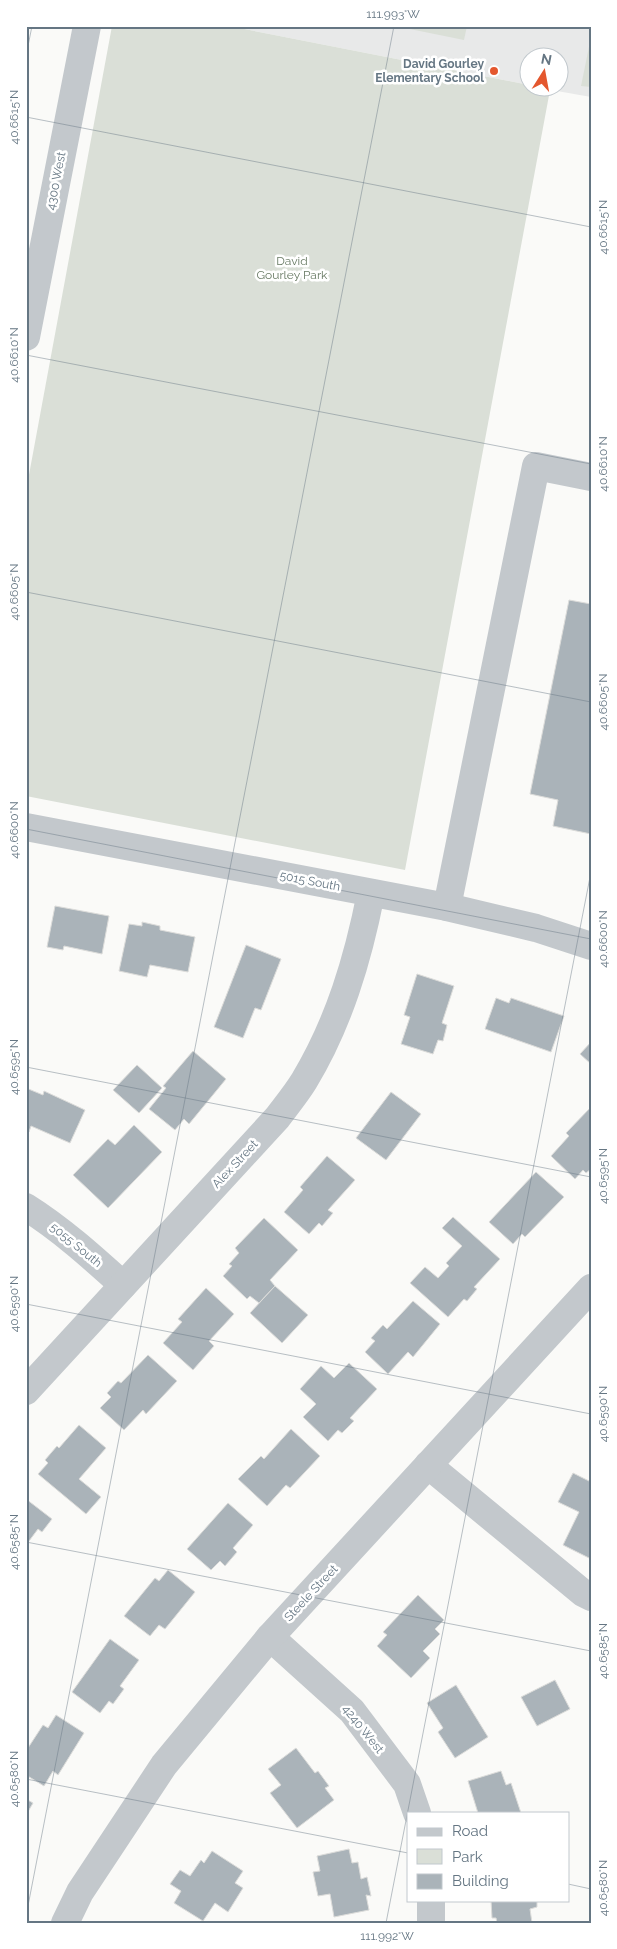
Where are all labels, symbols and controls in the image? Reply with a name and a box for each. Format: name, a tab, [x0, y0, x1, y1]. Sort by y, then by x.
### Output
text: 111.993°W	[366, 7, 420, 21]
north arrow	[520, 48, 570, 98]
text: N	[540, 50, 553, 68]
place label: David Gourley Elementary School	[375, 57, 484, 85]
marker: David Gourley Elementary School	[488, 65, 500, 77]
text: 40.6615°N	[7, 90, 21, 144]
street label: 4300 West	[44, 151, 68, 211]
text: 40.6615°N	[596, 200, 610, 254]
park label: David Gourley Park	[257, 254, 328, 282]
text: 40.6610°N	[7, 327, 21, 383]
text: 40.6610°N	[596, 436, 610, 492]
text: 40.6605°N	[7, 564, 21, 620]
text: 40.6605°N	[596, 674, 610, 730]
text: 40.6600°N	[7, 801, 21, 859]
street label: 5015 South	[279, 868, 341, 894]
text: 40.6600°N	[596, 910, 610, 968]
text: 40.6595°N	[7, 1039, 21, 1095]
street label: Alex Street	[209, 1137, 261, 1191]
text: 40.6595°N	[596, 1148, 610, 1204]
street label: 5055 South	[47, 1220, 105, 1270]
text: 40.6590°N	[7, 1276, 21, 1332]
text: 40.6590°N	[596, 1386, 610, 1442]
text: 40.6585°N	[7, 1514, 21, 1570]
street label: Steele Street	[281, 1562, 341, 1624]
text: 40.6585°N	[596, 1623, 610, 1679]
street label: 4240 West	[339, 1702, 387, 1756]
text: 40.6580°N	[7, 1751, 21, 1807]
legend	[407, 1812, 570, 1902]
text: Road	[452, 1822, 488, 1840]
text: Park	[452, 1848, 483, 1866]
text: 40.6580°N	[596, 1860, 610, 1916]
text: Building	[452, 1872, 509, 1890]
text: 111.992°W	[360, 1929, 414, 1943]

